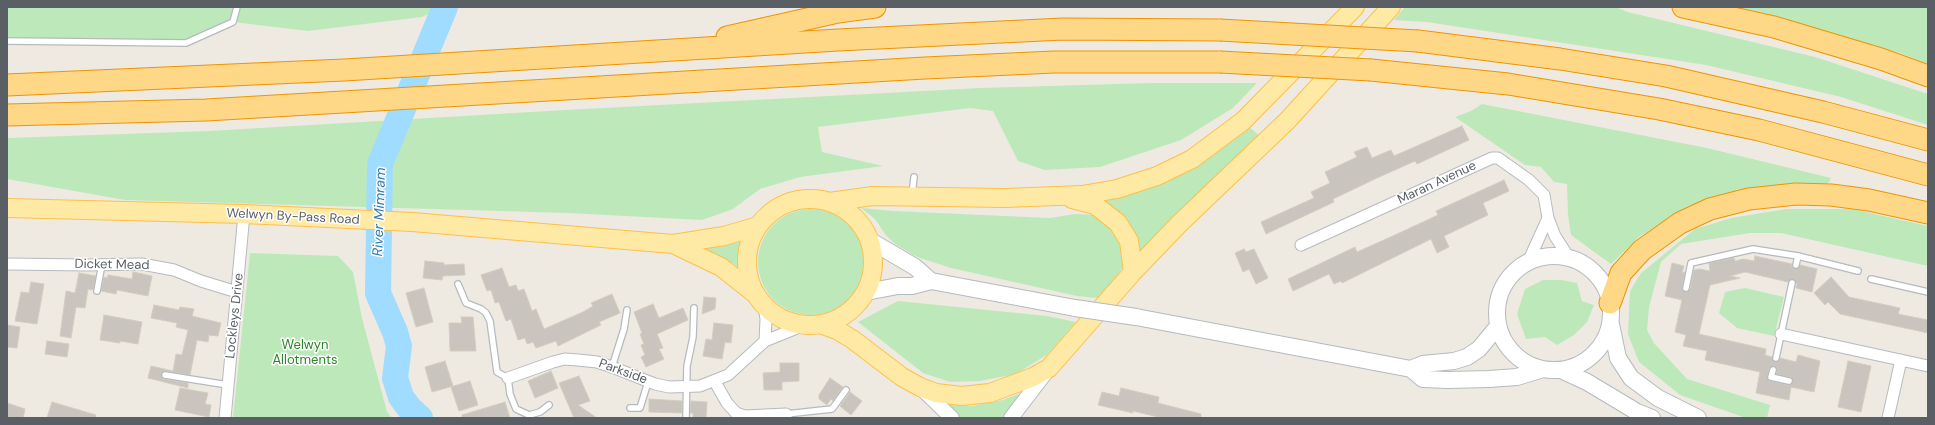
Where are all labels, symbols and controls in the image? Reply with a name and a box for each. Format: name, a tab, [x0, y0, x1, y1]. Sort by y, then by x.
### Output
street label: Maran Avenue	[1395, 158, 1479, 208]
water label: River Mimram	[370, 167, 390, 257]
street label: Welwyn By-Pass Road	[226, 206, 360, 228]
street label: Dicket Mead	[74, 257, 150, 273]
street label: Lockleys Drive	[223, 272, 247, 360]
park label: Welwyn Allotments	[272, 338, 338, 369]
street label: Parkside	[597, 356, 649, 388]

